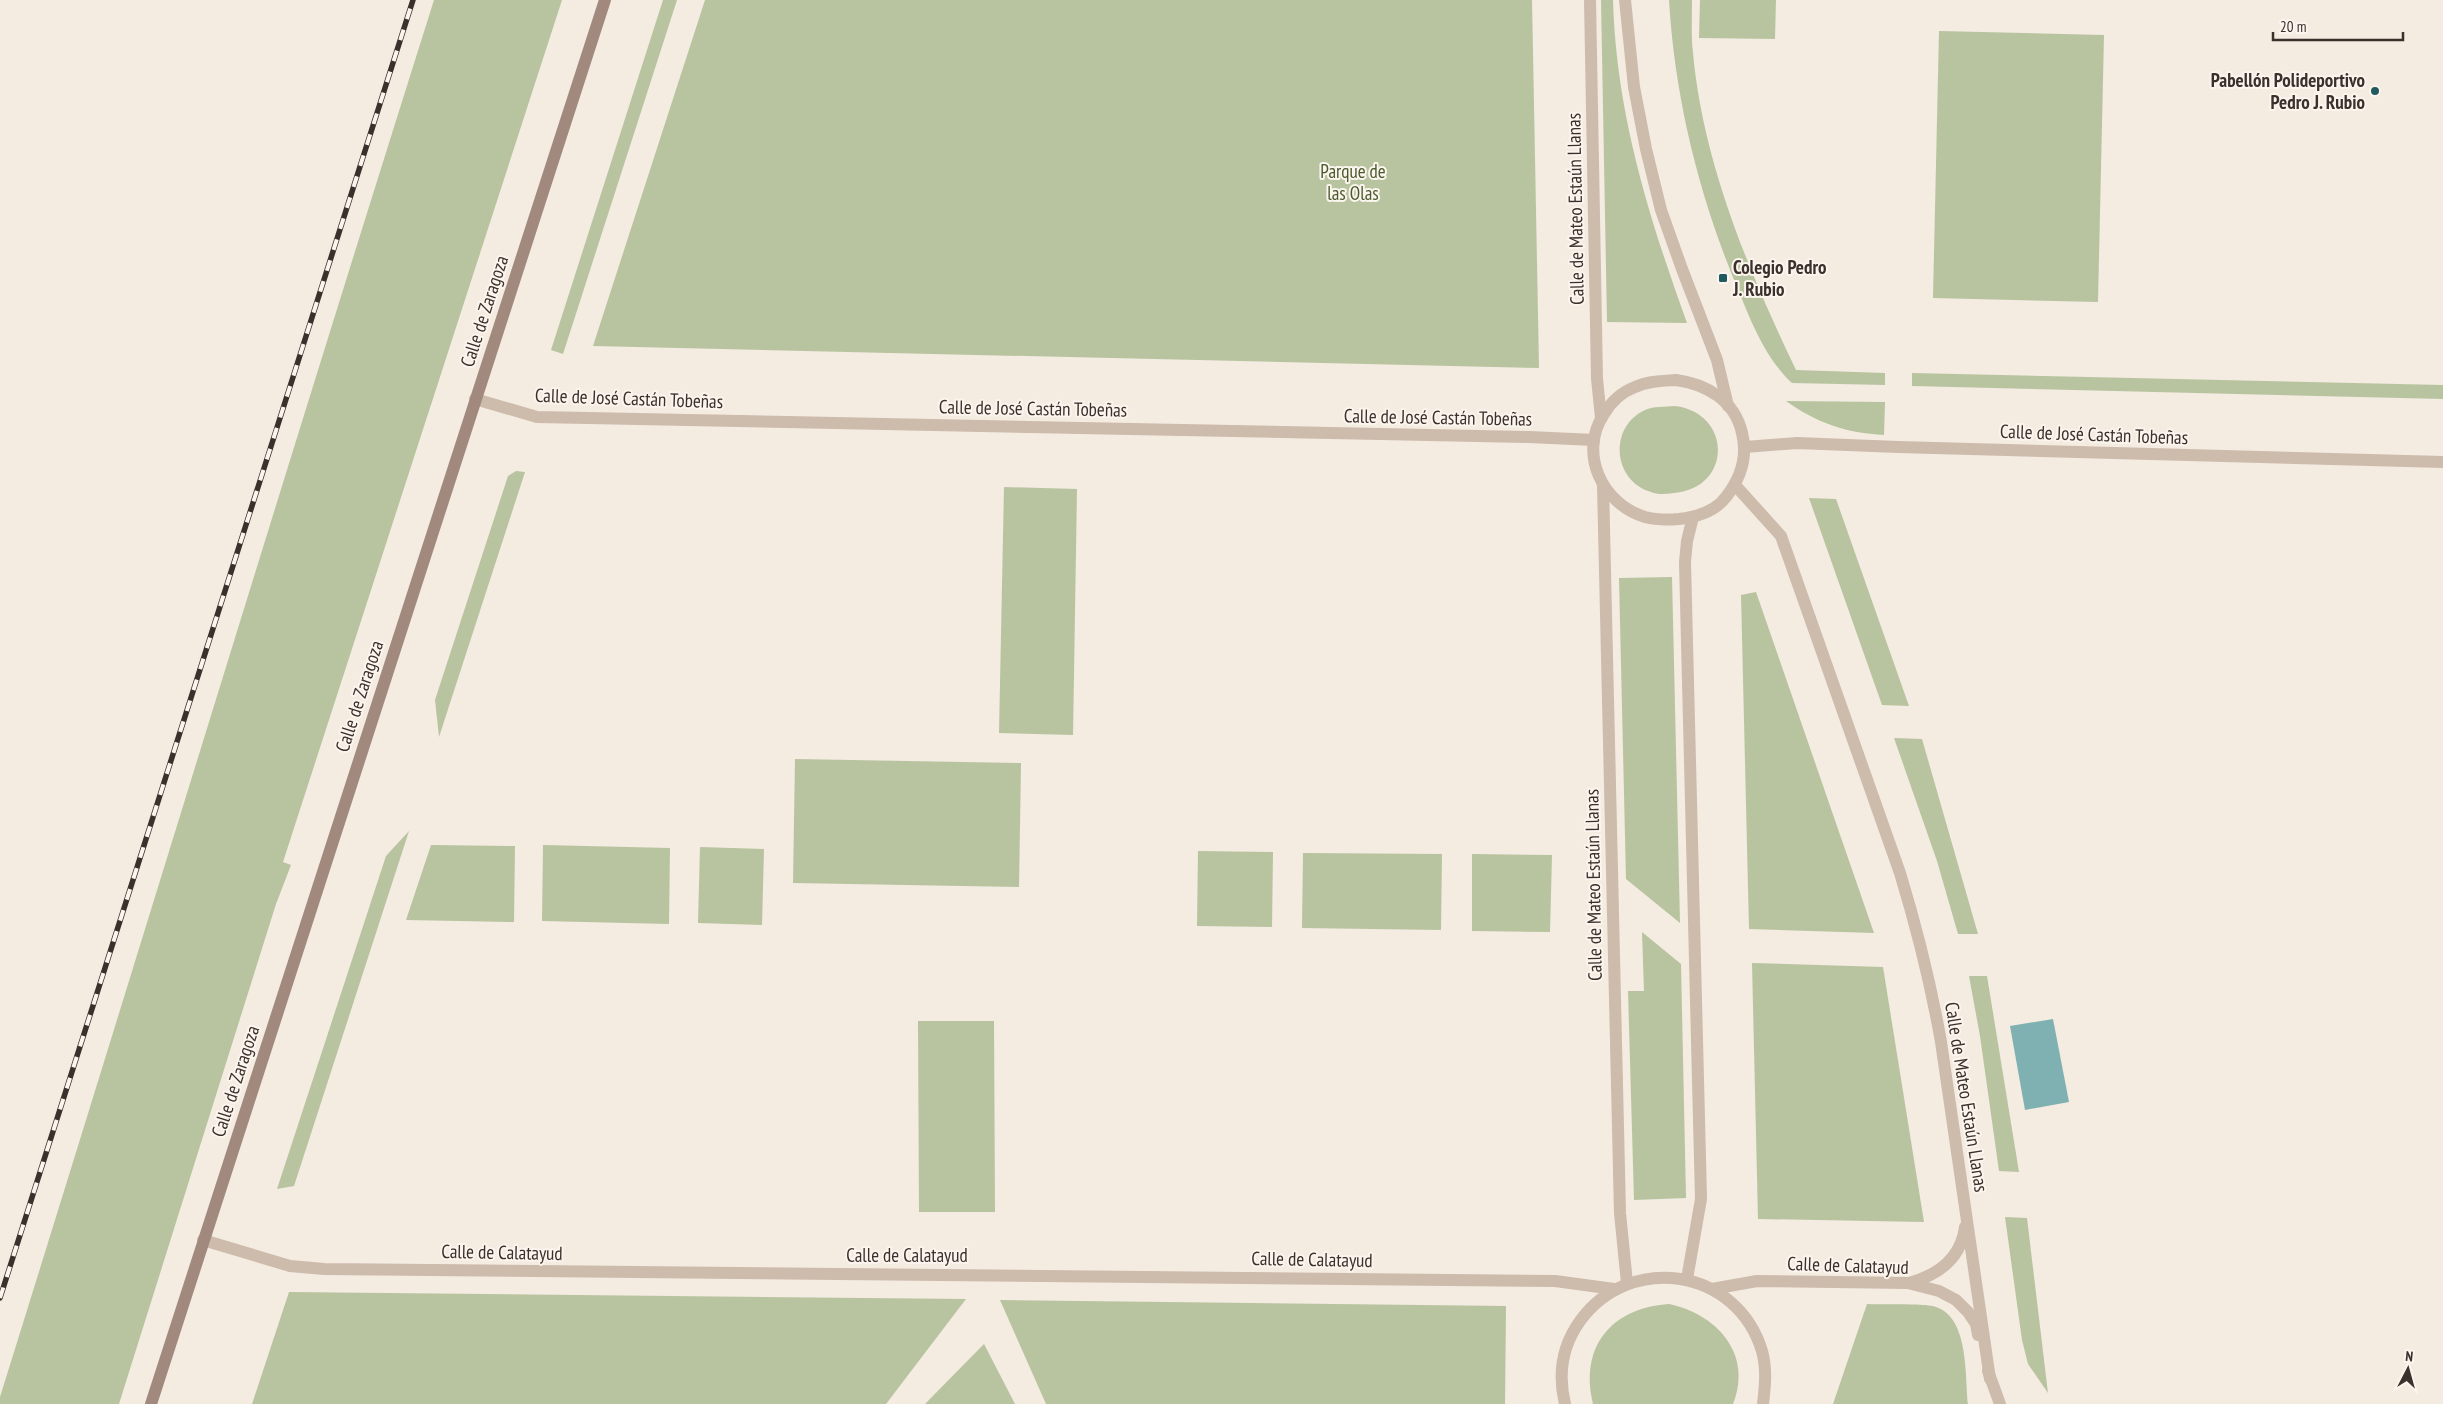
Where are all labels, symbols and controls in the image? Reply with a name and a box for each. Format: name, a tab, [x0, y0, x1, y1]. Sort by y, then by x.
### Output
scale bar	[2273, 10, 2403, 42]
text: 20 m	[2280, 17, 2306, 36]
place label: Pabellón Polideportivo Pedro J. Rubio	[2211, 68, 2365, 114]
marker: Pabellón Polideportivo Pedro J. Rubio	[2369, 85, 2381, 97]
street label: Calle de Mateo Estaún Llanas	[1561, 113, 1589, 305]
park label: Parque de las Olas	[1320, 159, 1386, 205]
street label: Calle de Zaragoza	[455, 252, 513, 370]
place label: Colegio Pedro J. Rubio	[1732, 255, 1826, 301]
marker: Colegio Pedro J. Rubio	[1717, 272, 1729, 284]
street label: Calle de José Castán Tobeñas	[534, 383, 724, 413]
street label: Calle de José Castán Tobeñas	[939, 394, 1127, 422]
street label: Calle de José Castán Tobeñas	[1344, 403, 1532, 431]
street label: Calle de José Castán Tobeñas	[1999, 419, 2189, 449]
street label: Calle de Zaragoza	[330, 637, 388, 755]
street label: Calle de Mateo Estaún Llanas	[1579, 789, 1607, 981]
street label: Calle de Mateo Estaún Llanas	[1940, 1000, 1994, 1194]
street label: Calle de Zaragoza	[206, 1022, 264, 1140]
street label: Calle de Calatayud	[441, 1239, 563, 1265]
street label: Calle de Calatayud	[846, 1243, 968, 1267]
street label: Calle de Calatayud	[1251, 1246, 1373, 1272]
street label: Calle de Calatayud	[1787, 1251, 1909, 1279]
north arrow	[2383, 1344, 2433, 1394]
text: N	[2405, 1347, 2414, 1365]

